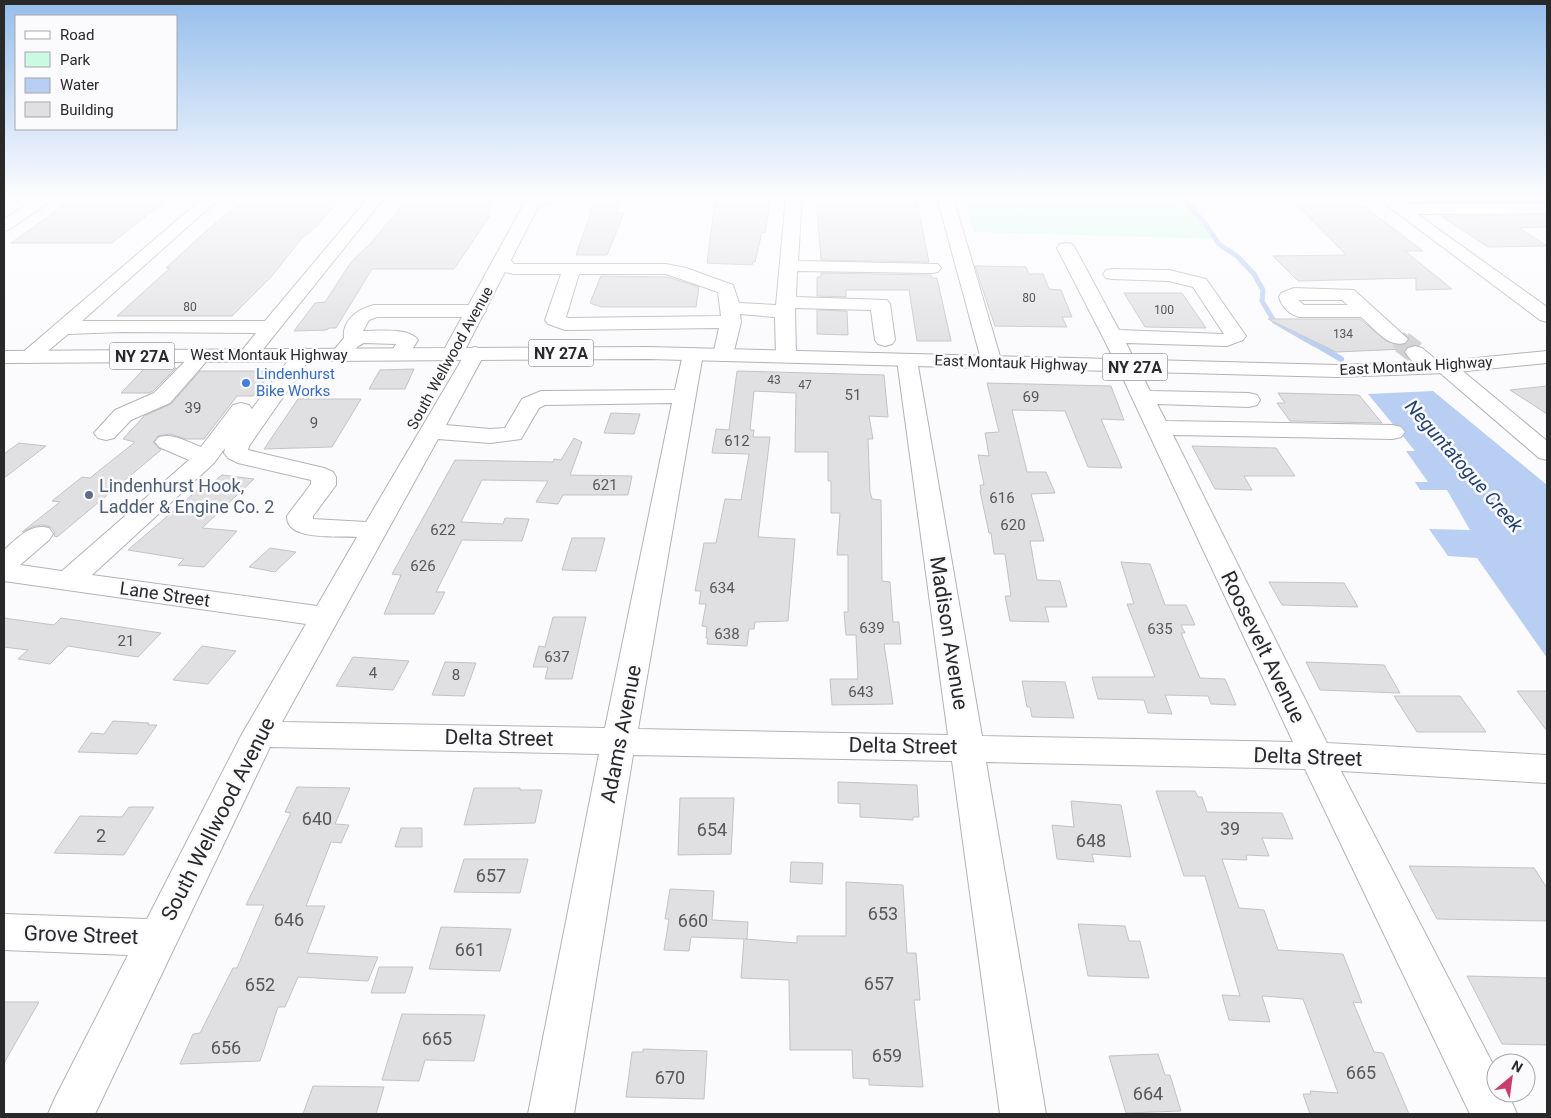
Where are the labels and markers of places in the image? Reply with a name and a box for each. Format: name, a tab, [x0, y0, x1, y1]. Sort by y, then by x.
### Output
place label: Lindenhurst Bike Works	[256, 365, 335, 400]
marker: Lindenhurst Bike Works	[240, 377, 252, 389]
place label: Lindenhurst Hook, Ladder & Engine Co. 2	[99, 475, 274, 517]
marker: Lindenhurst Hook, Ladder & Engine Co. 2	[83, 489, 95, 501]

